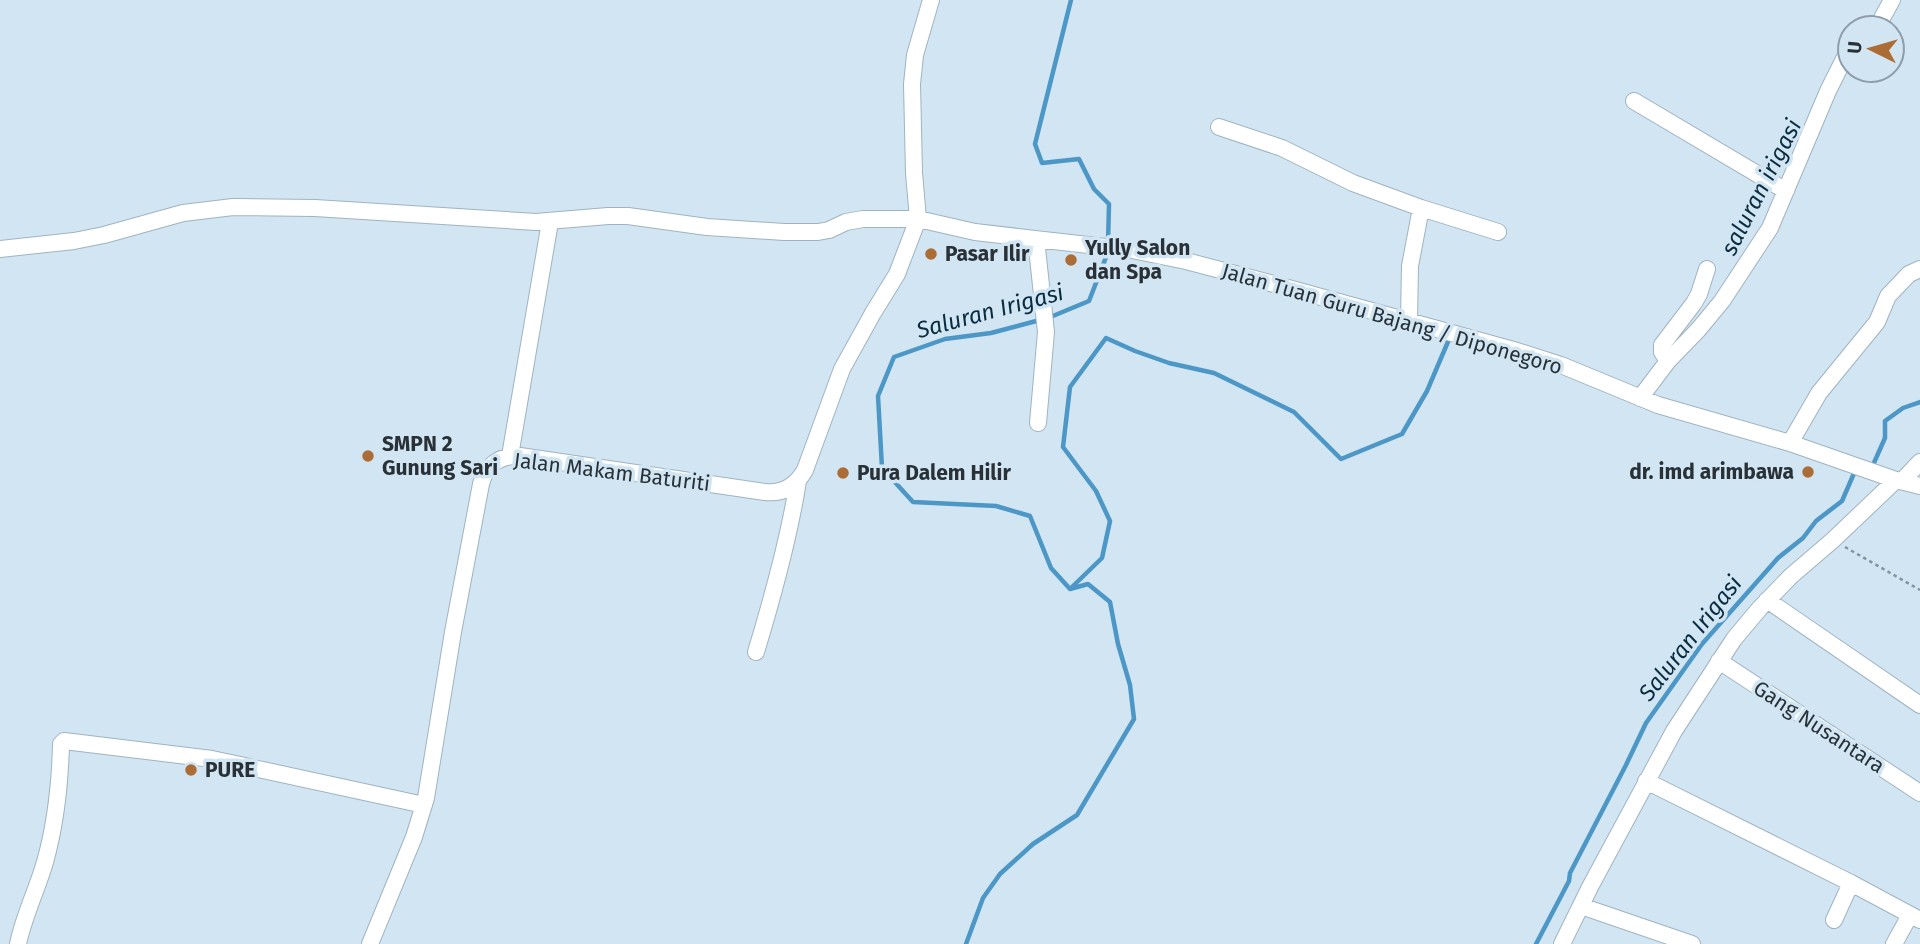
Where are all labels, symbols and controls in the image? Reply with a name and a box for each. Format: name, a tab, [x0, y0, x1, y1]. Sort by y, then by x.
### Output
north arrow	[1836, 14, 1906, 84]
text: U	[1843, 40, 1867, 55]
water label: saluran irigasi	[1714, 114, 1808, 261]
place label: Yully Salon dan Spa	[1084, 235, 1190, 285]
place label: Pasar Ilir	[945, 241, 1030, 267]
marker: Pasar Ilir	[923, 246, 939, 262]
marker: Yully Salon dan Spa	[1063, 252, 1079, 268]
street label: Jalan Tuan Guru Bajang / Diponegoro	[1219, 258, 1565, 380]
water label: Saluran Irigasi	[912, 278, 1067, 344]
place label: SMPN 2 Gunung Sari	[382, 431, 498, 481]
street label: Jalan Makam Baturiti	[512, 447, 712, 497]
marker: SMPN 2 Gunung Sari	[360, 448, 376, 464]
place label: dr. imd arimbawa	[1629, 459, 1794, 485]
place label: Pura Dalem Hilir	[857, 460, 1012, 486]
marker: dr. imd arimbawa	[1800, 464, 1816, 480]
marker: Pura Dalem Hilir	[835, 465, 851, 481]
water label: Saluran Irigasi	[1632, 569, 1748, 707]
street label: Gang Nusantara	[1749, 675, 1889, 779]
place label: PURE	[205, 757, 255, 783]
marker: PURE	[183, 762, 199, 778]

